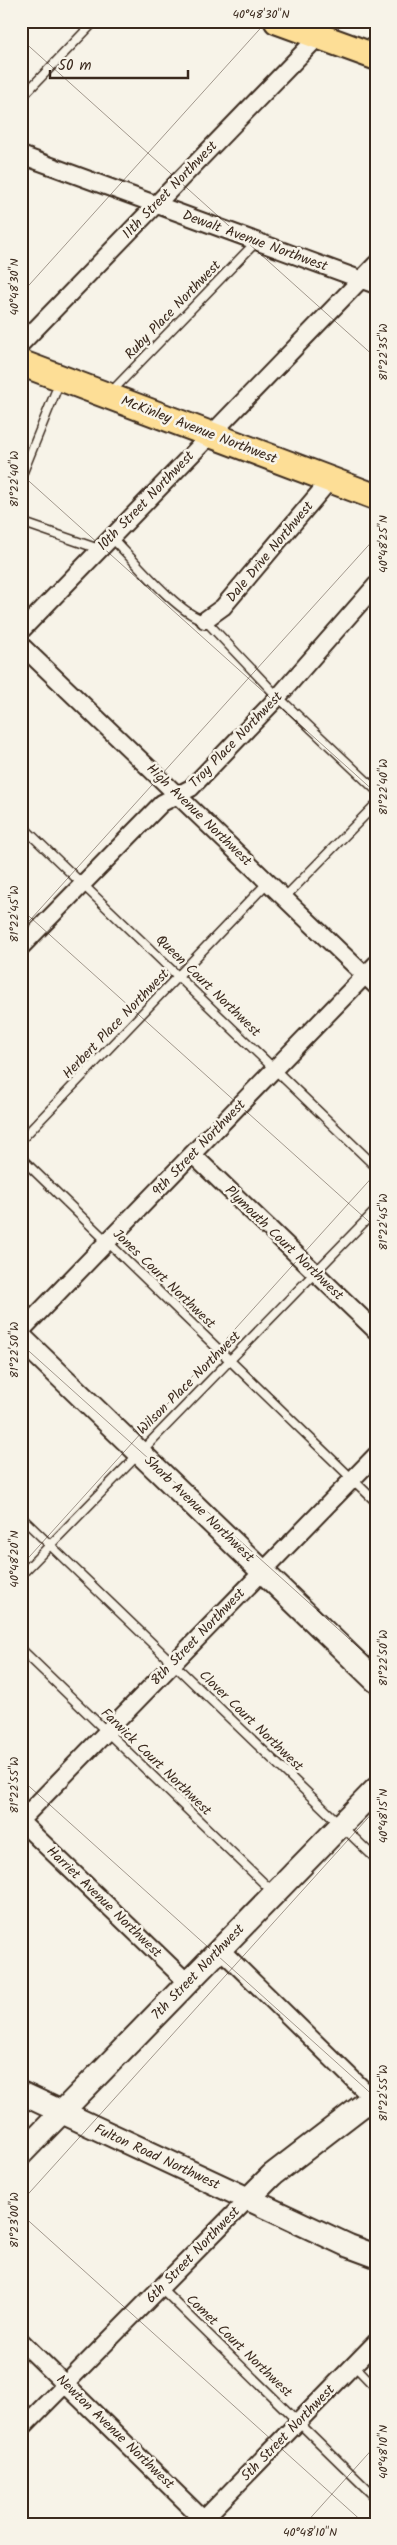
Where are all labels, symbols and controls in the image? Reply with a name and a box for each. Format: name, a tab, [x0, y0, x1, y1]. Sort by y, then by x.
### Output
text: 40°48'30"N	[232, 5, 290, 24]
scale bar	[50, 48, 188, 80]
text: 50 m	[58, 54, 92, 78]
street label: 11th Street Northwest	[117, 136, 223, 244]
street label: Dewalt Avenue Northwest	[179, 204, 331, 278]
street label: Ruby Place Northwest	[120, 255, 227, 365]
text: 40°48'30"N	[5, 258, 24, 316]
text: 81°22'35"W	[374, 323, 393, 381]
street label: McKinley Avenue Northwest	[118, 390, 281, 470]
street label: 10th Street Northwest	[92, 446, 200, 556]
text: 81°22'40"W	[5, 451, 24, 507]
street label: Dale Drive Northwest	[221, 496, 319, 607]
text: 40°48'25"N	[374, 515, 393, 573]
street label: Troy Place Northwest	[184, 686, 288, 793]
street label: High Avenue Northwest	[141, 759, 257, 872]
text: 81°22'40"W	[374, 759, 393, 815]
text: 81°22'45"W	[5, 885, 24, 943]
street label: Queen Court Northwest	[150, 930, 266, 1043]
street label: Herbert Place Northwest	[57, 963, 175, 1084]
street label: 9th Street Northwest	[147, 1094, 251, 1201]
street label: Plymouth Court Northwest	[220, 1180, 349, 1306]
text: 81°22'45"W	[374, 1193, 393, 1251]
street label: Jones Court Northwest	[107, 1224, 221, 1334]
text: 81°22'50"W	[5, 1322, 24, 1378]
street label: Wilson Place Northwest	[132, 1326, 246, 1440]
street label: Shorb Avenue Northwest	[139, 1450, 260, 1568]
text: 40°48'20"N	[5, 1530, 24, 1588]
street label: 8th Street Northwest	[145, 1583, 251, 1691]
text: 81°22'50"W	[374, 1630, 393, 1686]
street label: Clover Court Northwest	[194, 1665, 309, 1777]
street label: Farwick Court Northwest	[95, 1703, 217, 1821]
text: 81°22'55"W	[5, 1757, 24, 1814]
text: 40°48'15"N	[374, 1789, 393, 1843]
street label: Harriet Avenue Northwest	[41, 1841, 167, 1964]
street label: 7th Street Northwest	[146, 1918, 250, 2025]
text: 81°22'55"W	[374, 2065, 393, 2122]
street label: Fulton Road Northwest	[90, 2118, 224, 2196]
text: 81°23'00"W	[5, 2192, 24, 2248]
street label: 6th Street Northwest	[141, 2201, 246, 2309]
street label: Comet Court Northwest	[181, 2289, 298, 2403]
street label: Newton Avenue Northwest	[51, 2369, 180, 2495]
street label: 5th Street Northwest	[236, 2379, 341, 2487]
text: 40°48'10"N	[374, 2425, 393, 2479]
text: 40°48'10"N	[283, 2523, 337, 2542]

